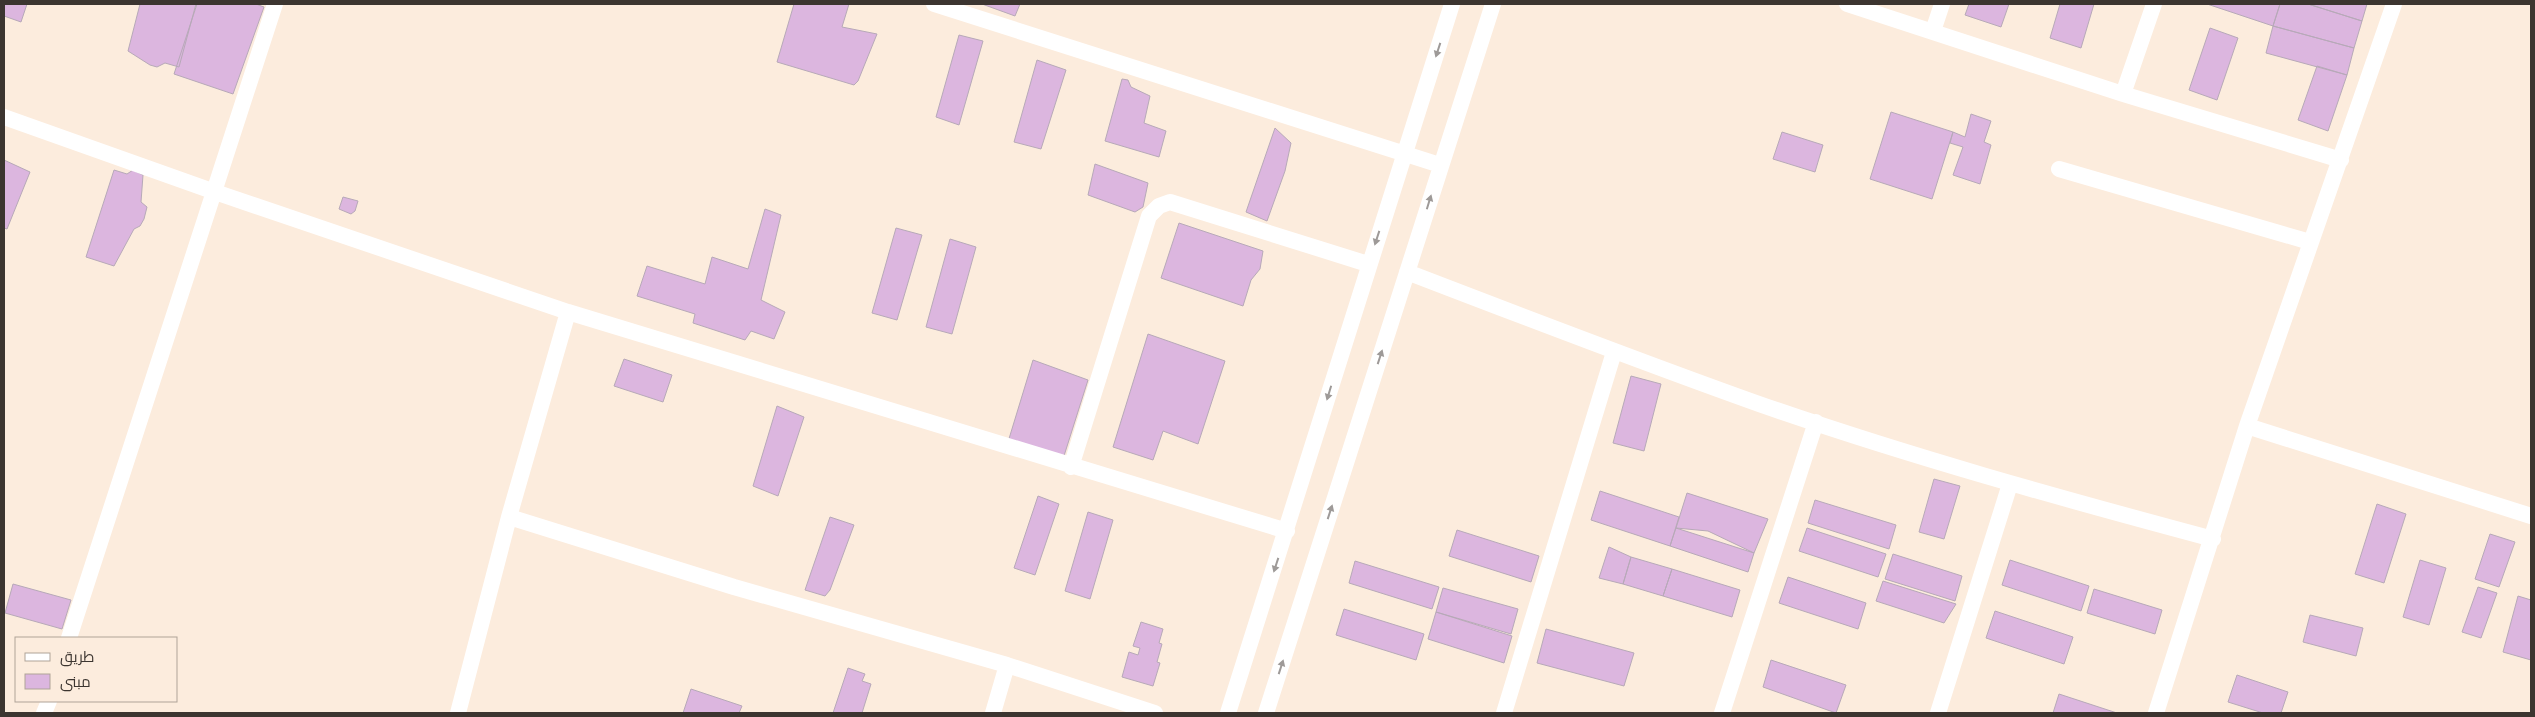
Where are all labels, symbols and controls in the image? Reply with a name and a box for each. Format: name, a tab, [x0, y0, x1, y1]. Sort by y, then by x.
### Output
one-way arrow	[1433, 43, 1441, 58]
one-way arrow	[1425, 195, 1433, 210]
one-way arrow	[1373, 231, 1380, 246]
one-way arrow	[1376, 350, 1384, 365]
one-way arrow	[1325, 386, 1332, 401]
one-way arrow	[1326, 504, 1334, 519]
one-way arrow	[1271, 558, 1279, 573]
legend	[15, 637, 178, 702]
text: طريق	[60, 645, 94, 668]
one-way arrow	[1277, 659, 1285, 674]
text: مبنى	[60, 670, 91, 693]

